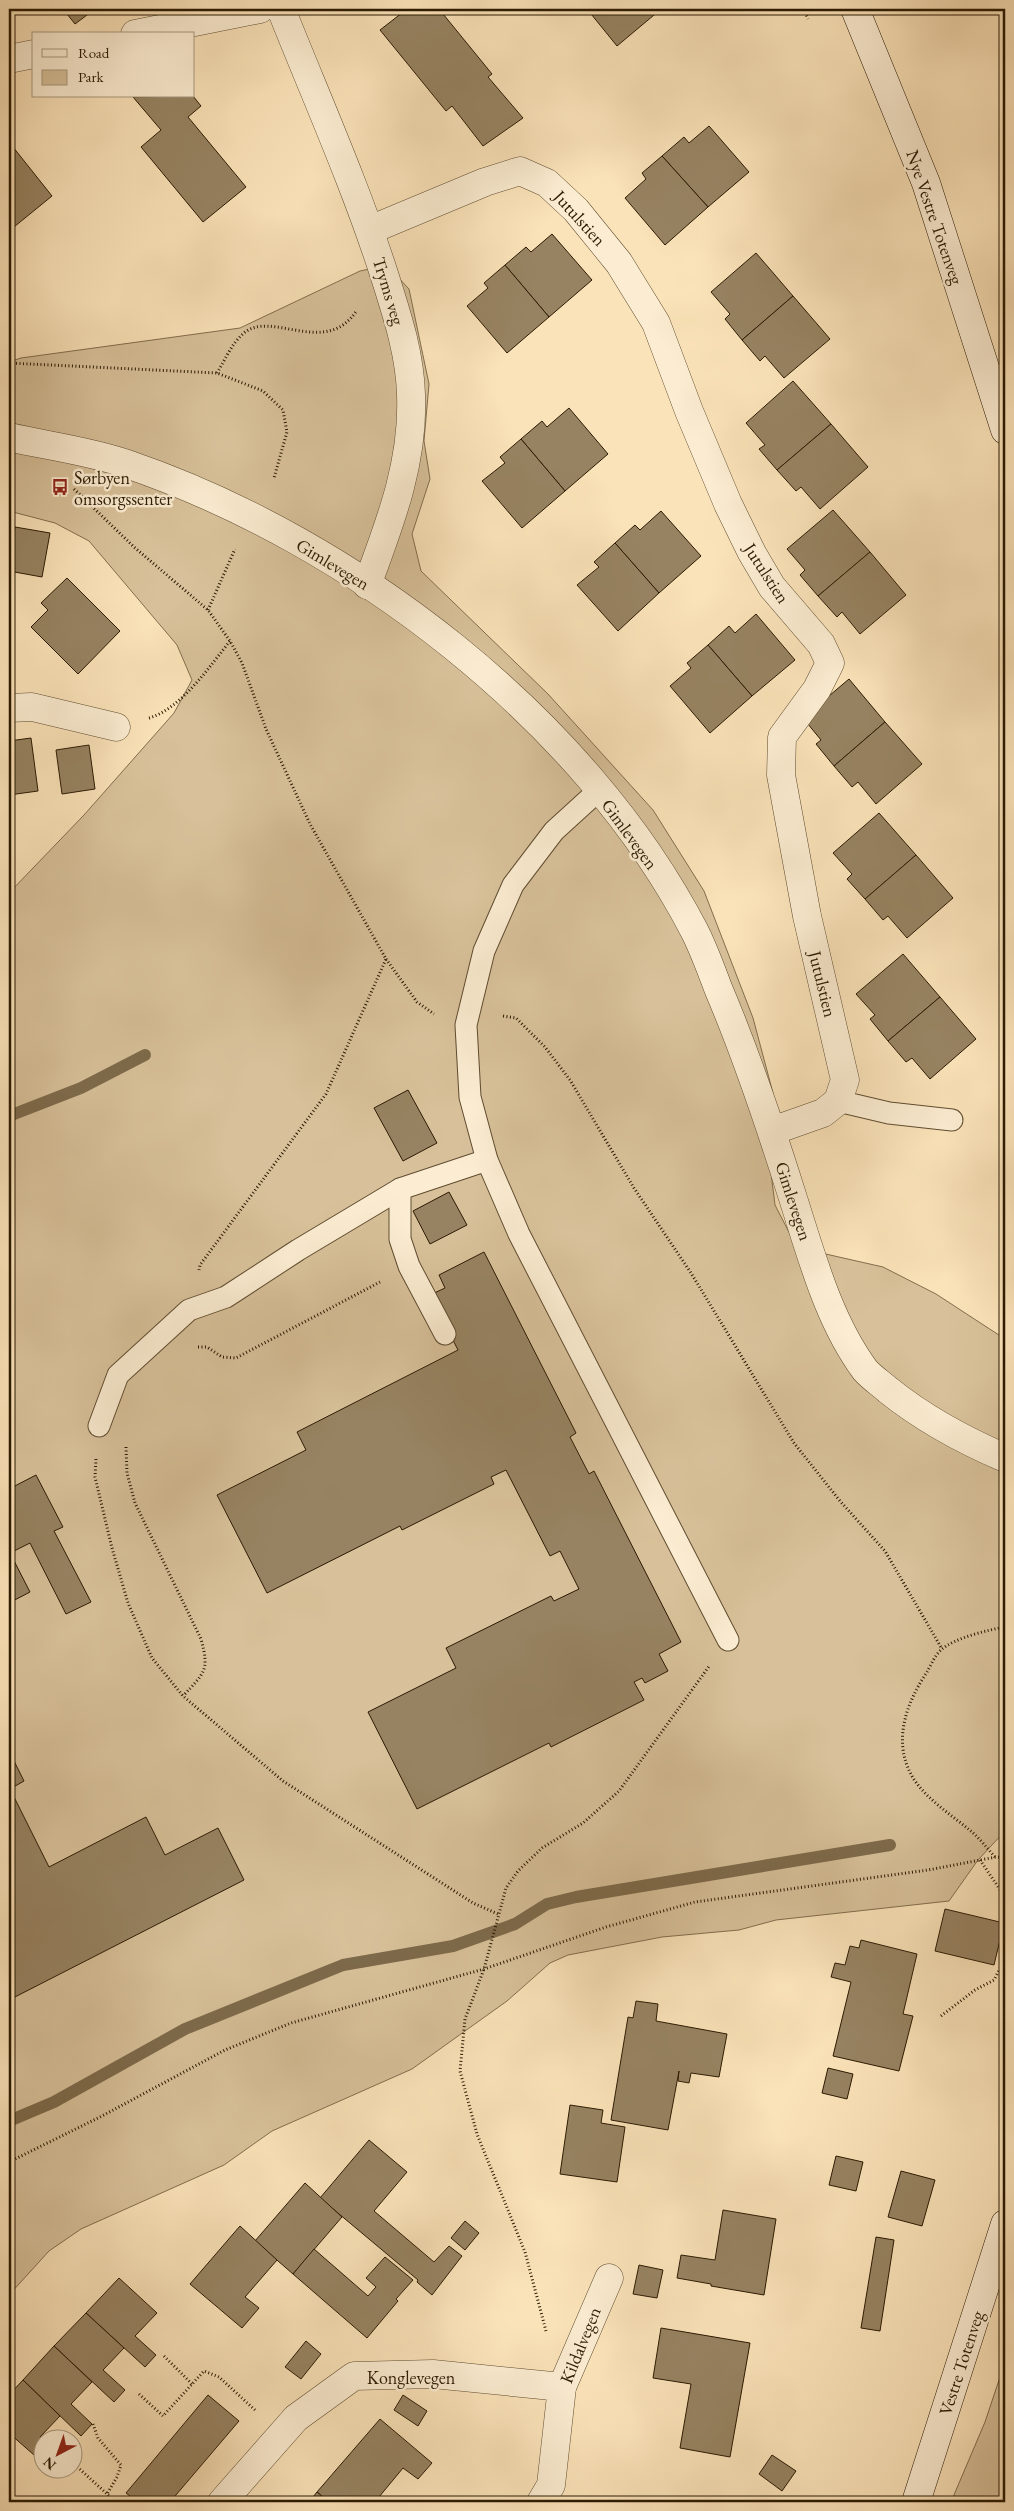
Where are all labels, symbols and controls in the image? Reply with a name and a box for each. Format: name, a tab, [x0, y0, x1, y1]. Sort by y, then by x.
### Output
legend	[32, 32, 195, 98]
text: Road	[78, 43, 110, 62]
text: Park	[78, 67, 105, 86]
street label: Nye Vestre Totenveg	[901, 147, 969, 287]
street label: Jutulstien	[548, 184, 611, 251]
street label: Tryms veg	[368, 254, 410, 328]
place label: Sørbyen omsorgssenter	[74, 466, 172, 510]
bus stop icon: Sørbyen omsorgssenter	[50, 477, 70, 497]
street label: Gimlevegen	[292, 533, 374, 595]
street label: Jutulstien	[738, 537, 795, 608]
street label: Gimlevegen	[597, 794, 664, 874]
street label: Jutulstien	[803, 947, 842, 1020]
street label: Gimlevegen	[770, 1159, 818, 1244]
street label: Kildalvegen	[554, 2303, 606, 2387]
street label: Vestre Totenveg	[933, 2308, 989, 2418]
street label: Konglevegen	[367, 2366, 456, 2389]
north arrow	[32, 2428, 82, 2478]
text: N	[39, 2453, 60, 2474]

